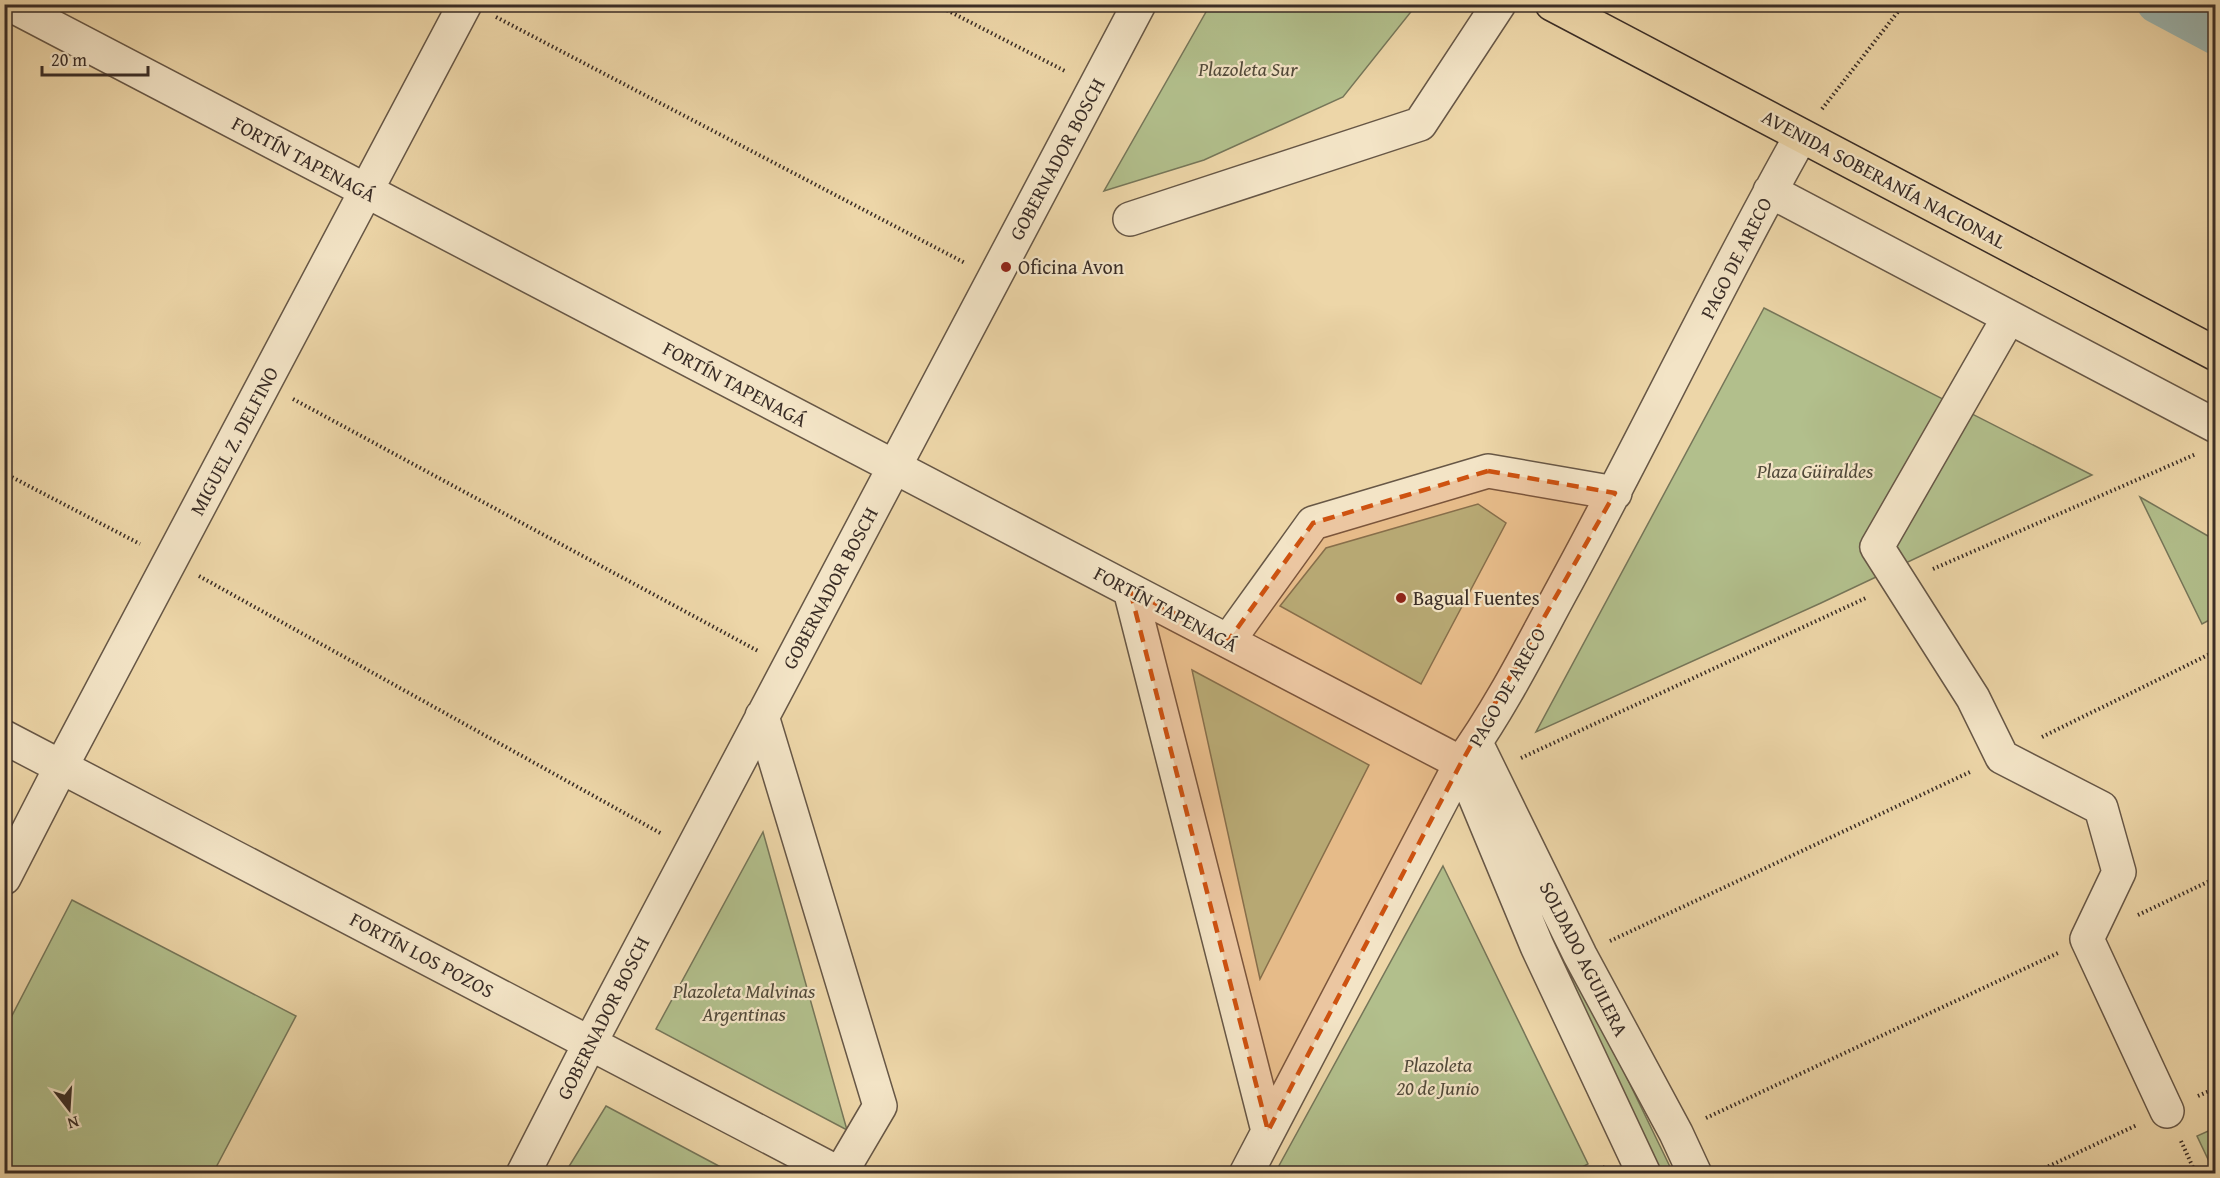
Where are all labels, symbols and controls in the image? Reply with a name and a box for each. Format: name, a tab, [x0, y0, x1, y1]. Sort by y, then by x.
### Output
scale bar	[42, 39, 148, 77]
text: 20 m	[51, 46, 87, 73]
park label: Plazoleta Sur	[1197, 54, 1298, 83]
street label: GOBERNADOR BOSCH	[1002, 73, 1112, 245]
street label: AVENIDA SOBERANÍA NACIONAL	[1757, 102, 2012, 256]
street label: FORTÍN TAPENAGÁ	[227, 108, 382, 209]
street label: PAGO DE ARECO	[1692, 192, 1779, 324]
place label: Oficina Avon	[1018, 252, 1124, 281]
marker: Oficina Avon	[999, 260, 1013, 274]
street label: FORTÍN TAPENAGÁ	[658, 333, 813, 434]
street label: MIGUEL Z. DELFINO	[182, 361, 285, 520]
park label: Plaza Güiraldes	[1756, 456, 1874, 485]
street label: GOBERNADOR BOSCH	[775, 502, 885, 674]
street label: FORTÍN TAPENAGÁ	[1089, 558, 1244, 659]
place label: Bagual Fuentes	[1413, 583, 1540, 612]
marker: Bagual Fuentes	[1394, 591, 1408, 605]
street label: PAGO DE ARECO	[1461, 622, 1552, 752]
street label: SOLDADO AGUILERA	[1533, 876, 1636, 1041]
street label: FORTÍN LOS POZOS	[345, 904, 499, 1005]
street label: GOBERNADOR BOSCH	[549, 931, 656, 1104]
park label: Plazoleta Malvinas Argentinas	[672, 976, 816, 1028]
park label: Plazoleta 20 de Junio	[1396, 1050, 1480, 1102]
north arrow	[39, 1079, 99, 1139]
text: N	[64, 1110, 82, 1136]

